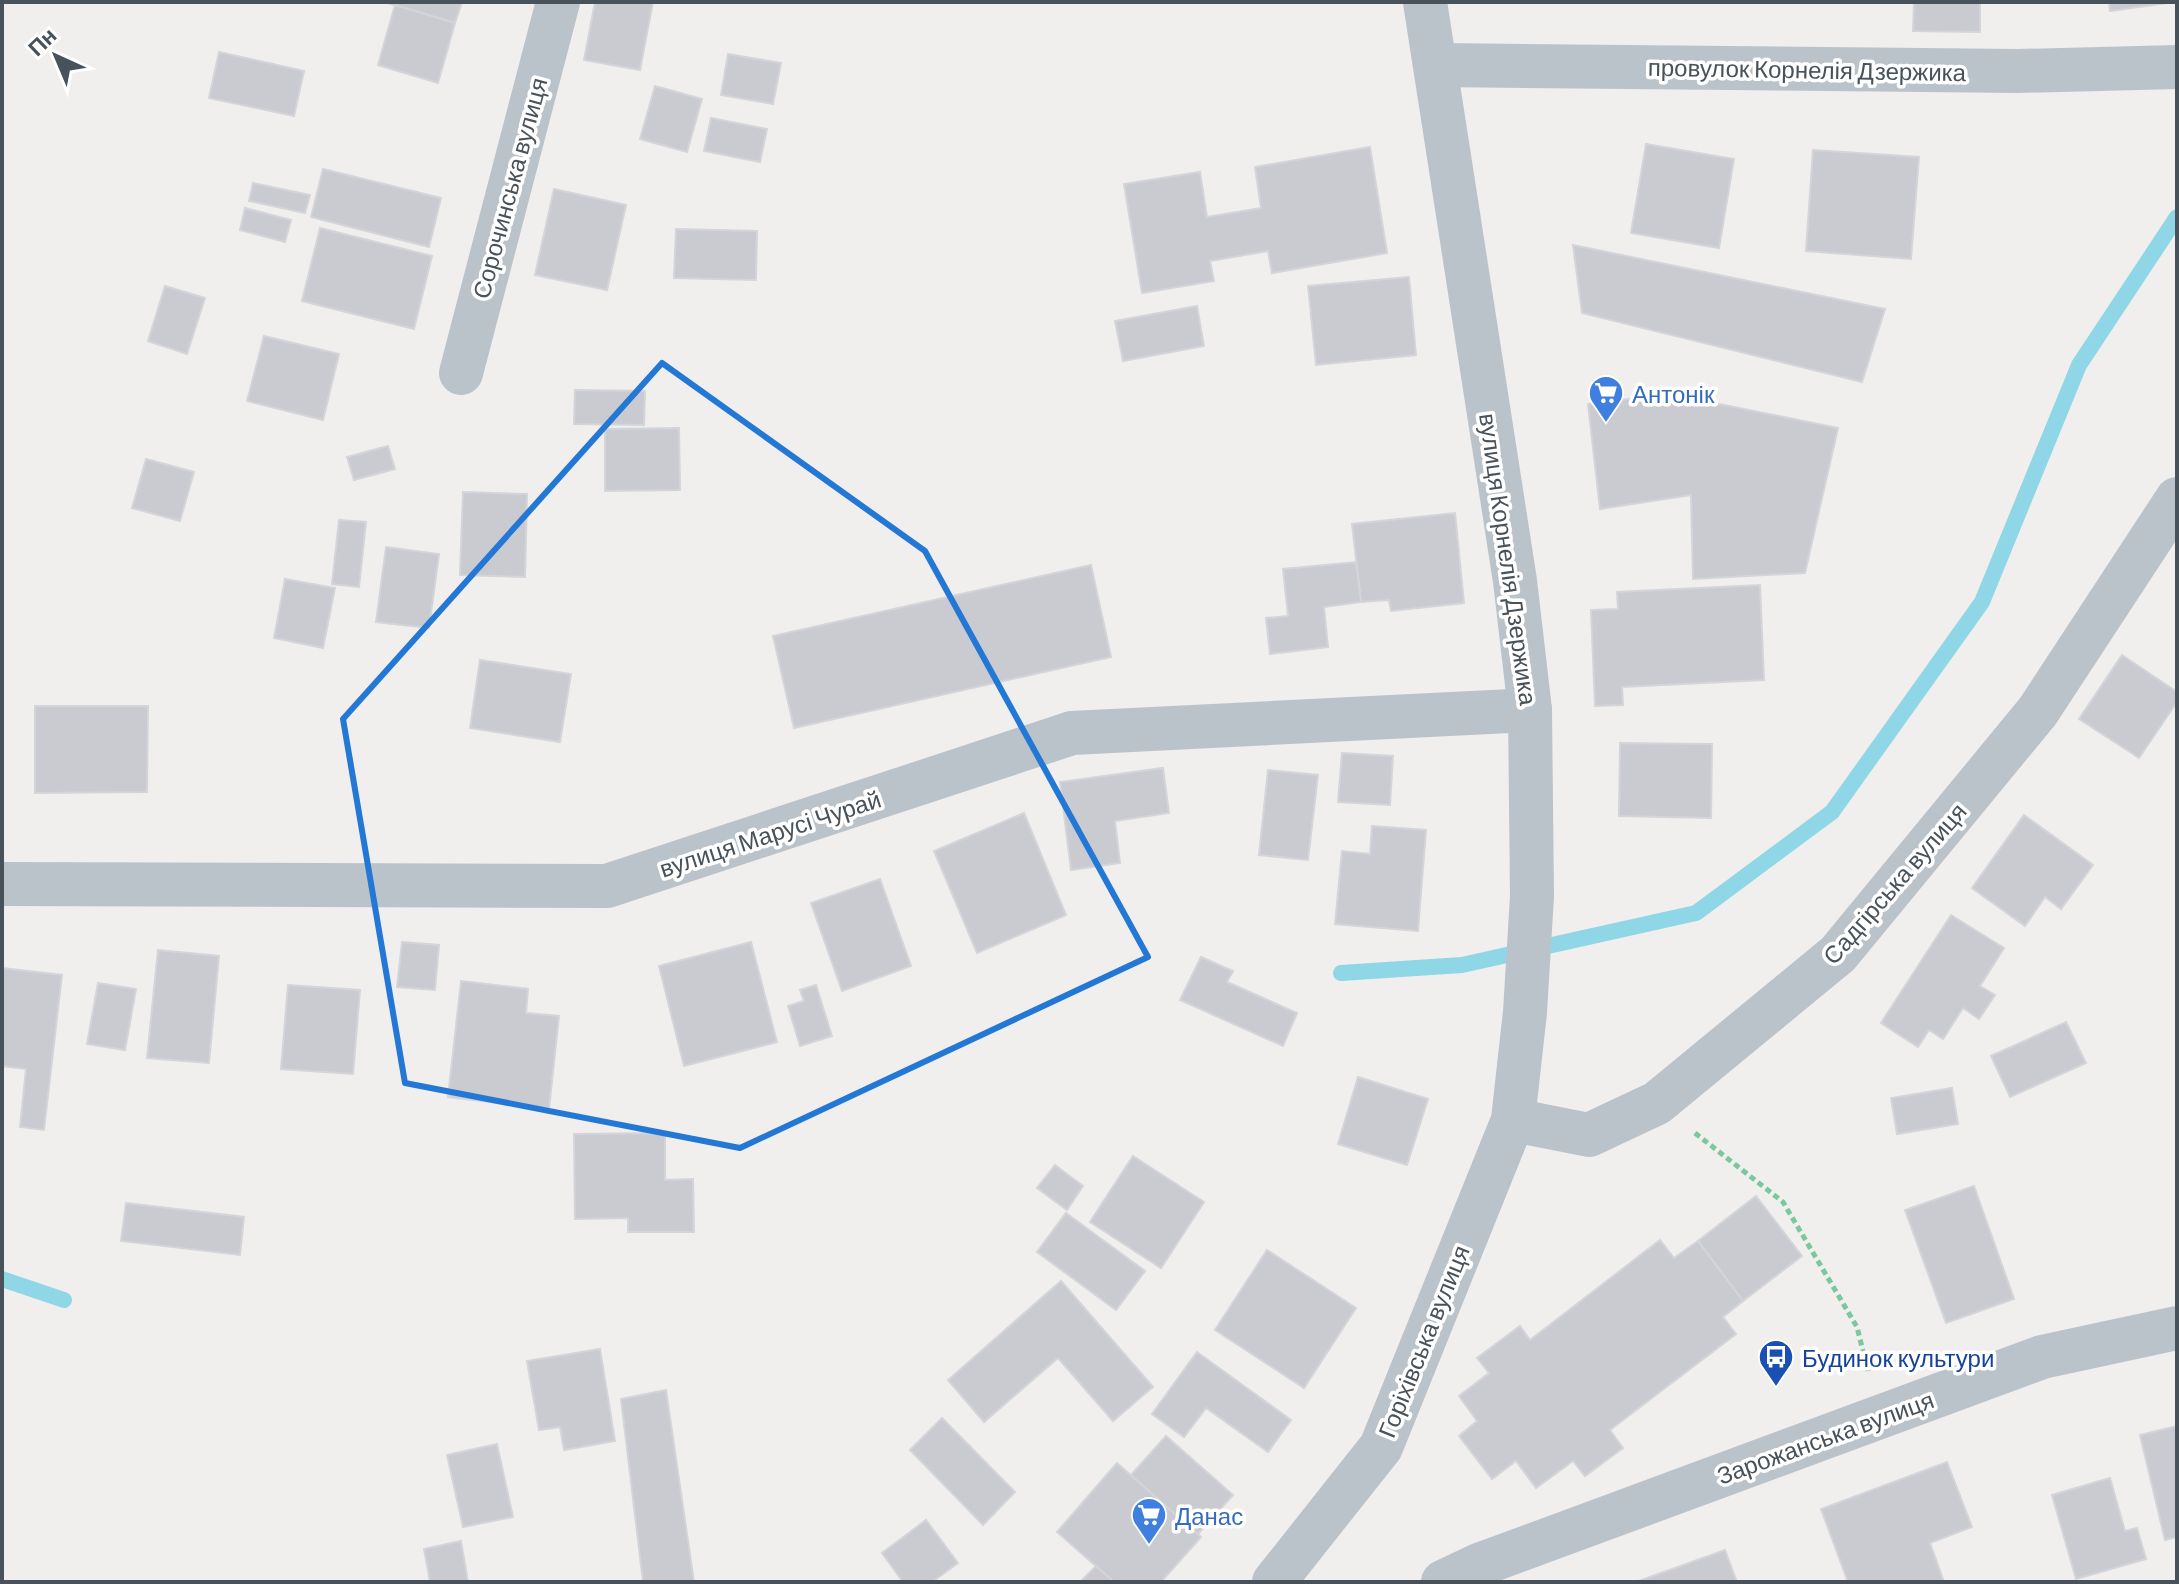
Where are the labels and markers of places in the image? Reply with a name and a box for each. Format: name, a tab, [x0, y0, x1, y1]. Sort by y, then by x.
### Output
supermarket icon: Антонік	[1587, 374, 1625, 424]
place label: Антонік	[1632, 379, 1715, 408]
bus stop icon: Будинок культури	[1757, 1338, 1795, 1388]
place label: Будинок культури	[1802, 1343, 1994, 1372]
supermarket icon: Данас	[1130, 1496, 1168, 1546]
place label: Данас	[1175, 1501, 1243, 1530]

